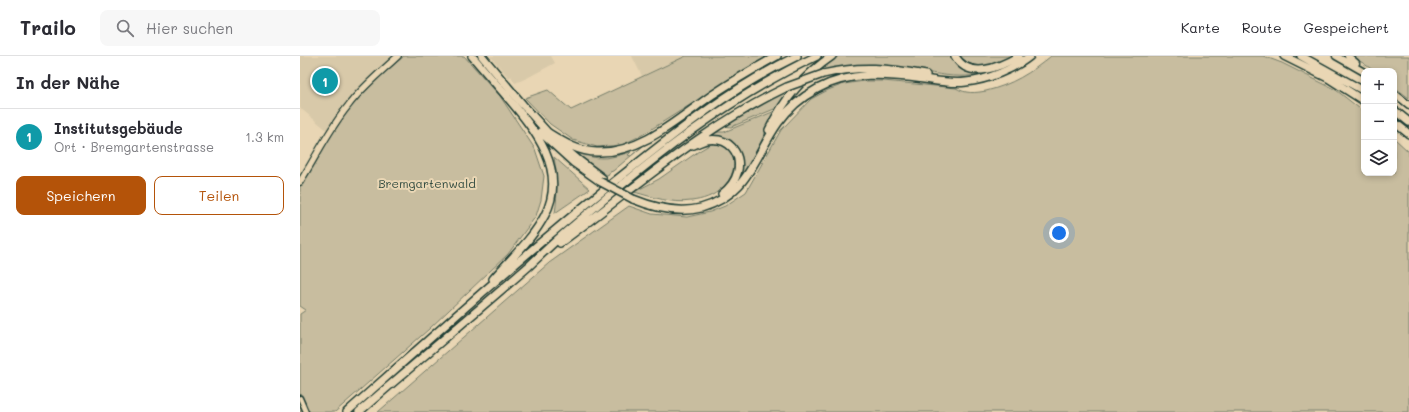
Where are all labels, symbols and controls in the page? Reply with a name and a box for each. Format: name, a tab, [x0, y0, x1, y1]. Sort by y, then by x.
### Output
search box	[100, 10, 380, 46]
text: Trailo	[20, 15, 76, 40]
icon: search	[114, 17, 136, 39]
text: Hier suchen	[146, 18, 233, 38]
text: Karte	[1181, 18, 1220, 37]
text: Route	[1242, 18, 1282, 37]
text: Gespeichert	[1304, 18, 1389, 37]
pin: 1	[312, 66, 338, 96]
map controls	[1361, 68, 1397, 176]
button: +	[1361, 68, 1397, 104]
text: In der Nähe	[16, 71, 120, 93]
button: −	[1361, 104, 1397, 140]
text: Institutsgebäude	[54, 118, 183, 138]
text: 1	[26, 128, 32, 145]
text: 1.3 km	[245, 128, 284, 145]
text: Ort · Bremgartenstrasse	[54, 138, 214, 155]
button: layers	[1361, 140, 1397, 176]
park label: Bremgartenwald	[378, 175, 476, 191]
button: Speichern	[16, 176, 146, 215]
button: Teilen	[154, 176, 284, 215]
your location	[1049, 223, 1069, 243]

